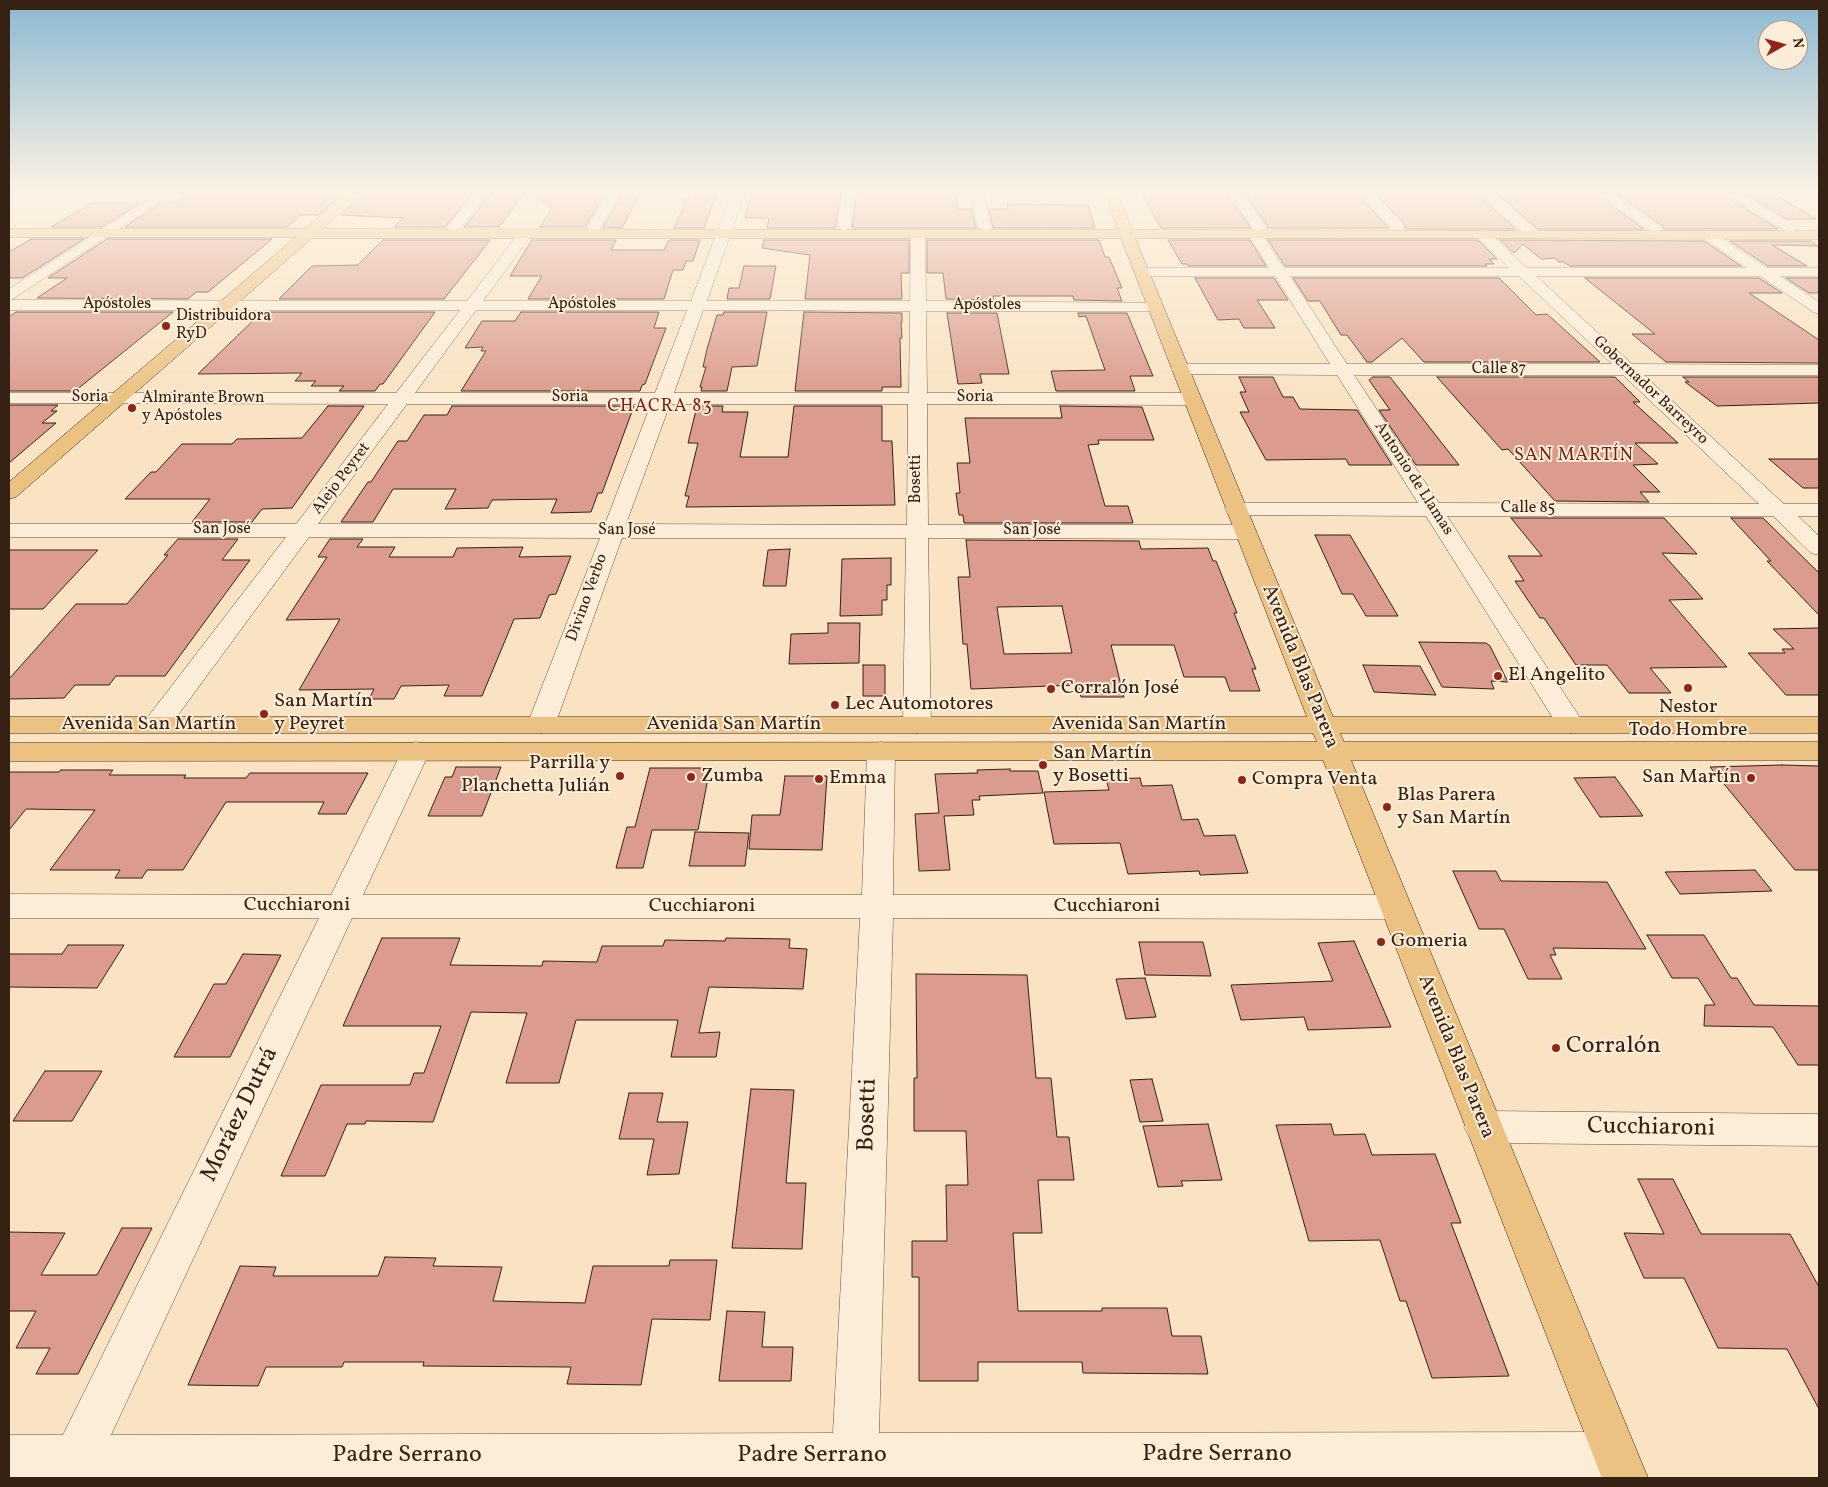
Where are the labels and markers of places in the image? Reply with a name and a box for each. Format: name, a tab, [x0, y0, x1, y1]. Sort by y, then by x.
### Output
place label: Distribuidora RyD	[176, 307, 271, 345]
marker: Distribuidora RyD	[160, 320, 172, 332]
place label: Almirante Brown y Apóstoles	[142, 389, 264, 427]
marker: Almirante Brown y Apóstoles	[126, 402, 138, 414]
place label: El Angelito	[1508, 664, 1605, 688]
marker: El Angelito	[1492, 670, 1504, 682]
place label: Corralón José	[1061, 677, 1179, 701]
marker: Nestor Todo Hombre	[1682, 682, 1694, 694]
marker: Corralón José	[1045, 683, 1057, 695]
place label: San Martín y Peyret	[274, 690, 373, 737]
place label: Lec Automotores	[845, 693, 993, 717]
place label: Nestor Todo Hombre	[1628, 696, 1748, 743]
marker: Lec Automotores	[829, 699, 841, 711]
marker: San Martín y Peyret	[258, 708, 270, 720]
place label: San Martín y Bosetti	[1053, 742, 1152, 789]
place label: Parrilla y Planchetta Julián	[461, 752, 610, 799]
marker: San Martín y Bosetti	[1037, 759, 1049, 771]
place label: Zumba	[701, 765, 763, 789]
place label: San Martín	[1642, 766, 1741, 790]
place label: Emma	[829, 767, 886, 791]
place label: Compra Venta	[1252, 768, 1377, 792]
marker: Parrilla y Planchetta Julián	[614, 770, 626, 782]
marker: Zumba	[685, 771, 697, 783]
marker: San Martín	[1745, 772, 1757, 784]
marker: Emma	[813, 773, 825, 785]
marker: Compra Venta	[1236, 774, 1248, 786]
place label: Blas Parera y San Martín	[1397, 784, 1511, 831]
marker: Blas Parera y San Martín	[1381, 801, 1393, 813]
place label: Gomeria	[1391, 930, 1468, 954]
marker: Gomeria	[1375, 936, 1387, 948]
place label: Corralón	[1566, 1034, 1661, 1062]
marker: Corralón	[1550, 1042, 1562, 1054]

